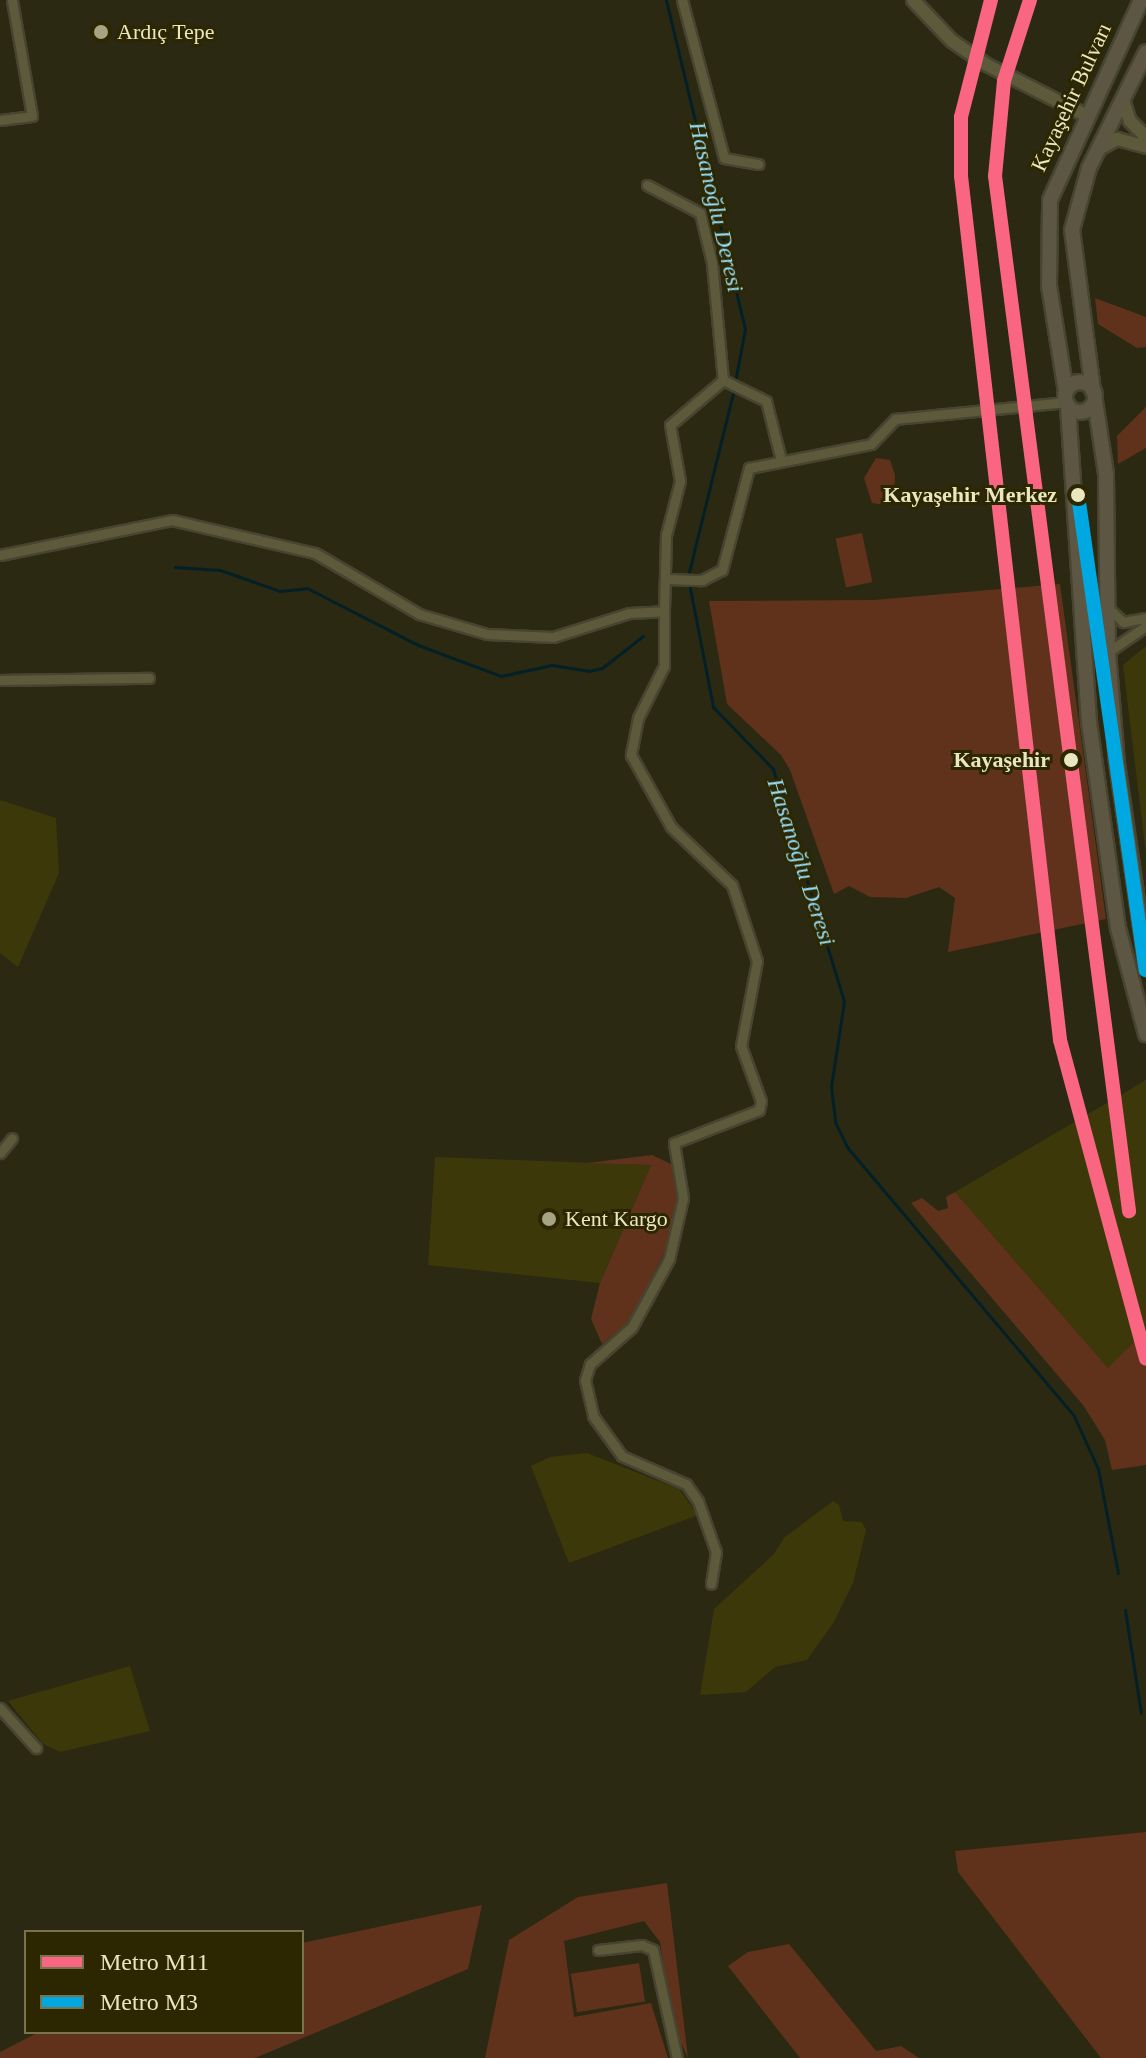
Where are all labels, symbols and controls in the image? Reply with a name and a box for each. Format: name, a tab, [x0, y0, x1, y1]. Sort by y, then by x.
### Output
place label: Ardıç Tepe	[117, 19, 215, 45]
street label: Kayaşehir Bulvarı	[1025, 19, 1117, 175]
marker: Ardıç Tepe	[92, 23, 110, 41]
water label: Hasanoğlu Deresi	[682, 119, 750, 295]
marker: Kayaşehir Merkez	[1064, 481, 1092, 509]
place label: Kayaşehir Merkez	[883, 482, 1057, 508]
marker: Kayaşehir	[1057, 746, 1085, 774]
place label: Kayaşehir	[953, 747, 1050, 773]
water label: Hasanoğlu Deresi	[760, 775, 842, 949]
place label: Kent Kargo	[565, 1206, 668, 1232]
marker: Kent Kargo	[540, 1210, 558, 1228]
legend	[24, 1930, 304, 2034]
text: Metro M11	[100, 1949, 209, 1975]
text: Metro M3	[100, 1989, 198, 2015]

